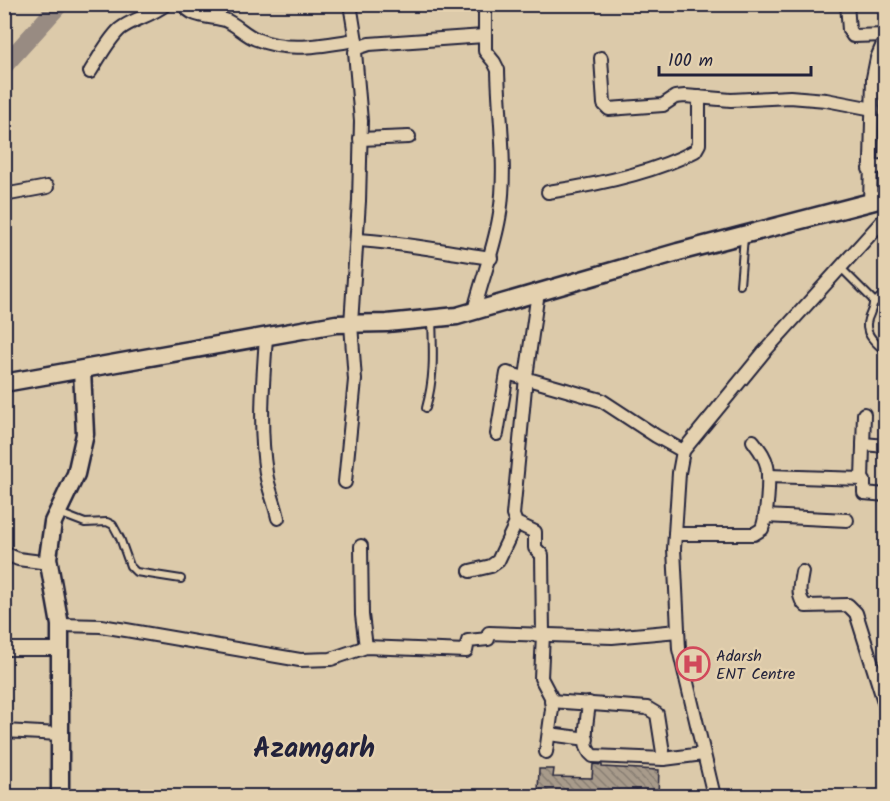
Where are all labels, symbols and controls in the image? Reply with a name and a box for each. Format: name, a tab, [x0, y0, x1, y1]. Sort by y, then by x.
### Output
scale bar	[659, 39, 810, 77]
text: 100 m	[668, 47, 713, 76]
place label: Adarsh ENT Centre	[716, 644, 795, 687]
hospital icon: Adarsh ENT Centre	[675, 646, 711, 682]
district label: Azamgarh	[253, 727, 375, 772]

